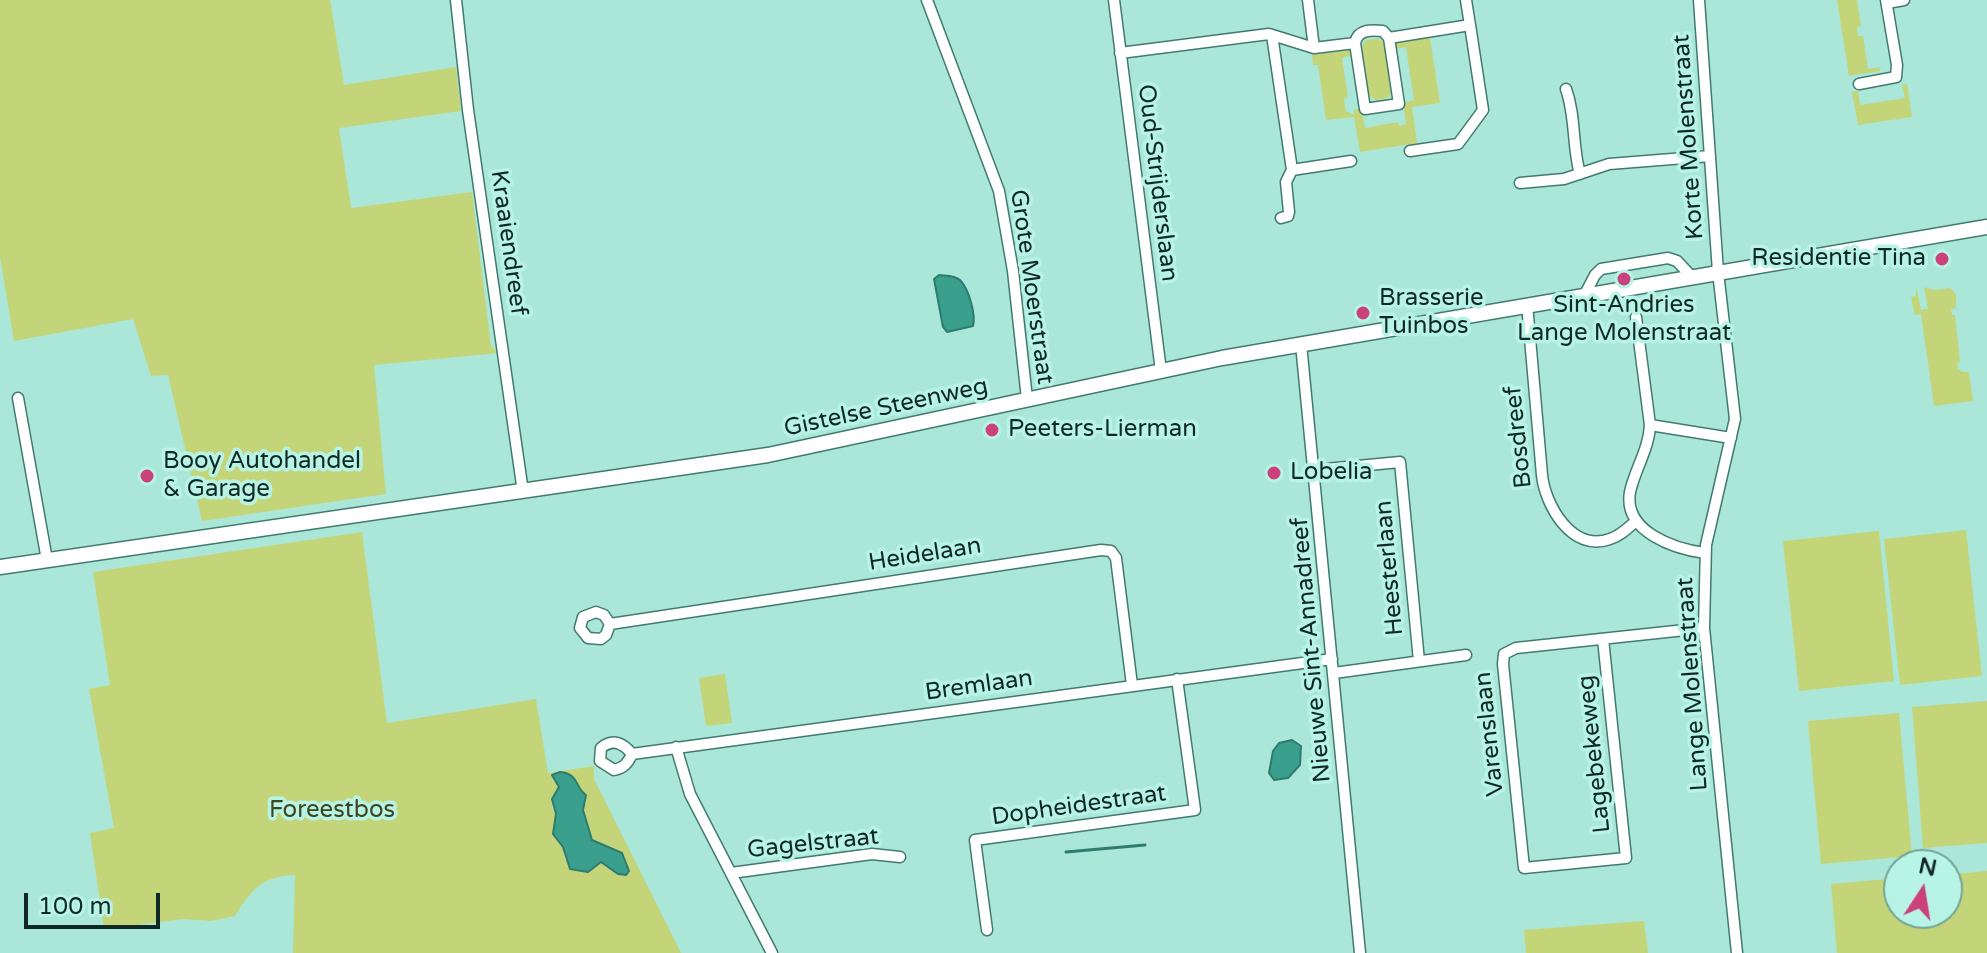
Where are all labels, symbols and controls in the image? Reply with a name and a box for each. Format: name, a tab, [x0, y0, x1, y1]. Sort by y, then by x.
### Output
street label: Korte Molenstraat	[1667, 33, 1711, 241]
street label: Oud-Strijderslaan	[1131, 83, 1183, 283]
street label: Kraaiendreef	[484, 168, 532, 318]
street label: Grote Moerstraat	[1003, 188, 1059, 386]
place label: Residentie Tina	[1751, 245, 1926, 273]
marker: Residentie Tina	[1933, 250, 1951, 268]
marker: Sint-Andries Lange Molenstraat	[1615, 270, 1633, 288]
place label: Brasserie Tuinbos	[1379, 285, 1484, 341]
place label: Sint-Andries Lange Molenstraat	[1517, 292, 1731, 348]
marker: Brasserie Tuinbos	[1354, 304, 1372, 322]
street label: Gistelse Steenweg	[781, 372, 991, 444]
street label: Bosdreef	[1499, 384, 1539, 490]
place label: Peeters-Lierman	[1008, 416, 1197, 444]
marker: Peeters-Lierman	[983, 421, 1001, 439]
place label: Booy Autohandel & Garage	[163, 448, 361, 504]
place label: Lobelia	[1290, 459, 1373, 487]
marker: Lobelia	[1265, 464, 1283, 482]
marker: Booy Autohandel & Garage	[138, 467, 156, 485]
street label: Heesterlaan	[1370, 499, 1410, 637]
street label: Nieuwe Sint-Annadreef	[1286, 516, 1338, 784]
street label: Heidelaan	[867, 532, 983, 578]
street label: Lange Molenstraat	[1671, 576, 1715, 792]
street label: Bremlaan	[923, 664, 1035, 708]
street label: Varenslaan	[1469, 670, 1511, 798]
street label: Lagebekeweg	[1572, 674, 1618, 834]
street label: Dopheidestraat	[990, 780, 1168, 832]
park label: Foreestbos	[269, 797, 395, 825]
street label: Gagelstraat	[746, 823, 880, 865]
north arrow	[1883, 849, 1963, 929]
text: N	[1916, 853, 1939, 882]
scale bar	[28, 877, 164, 927]
text: 100 m	[38, 892, 112, 921]

